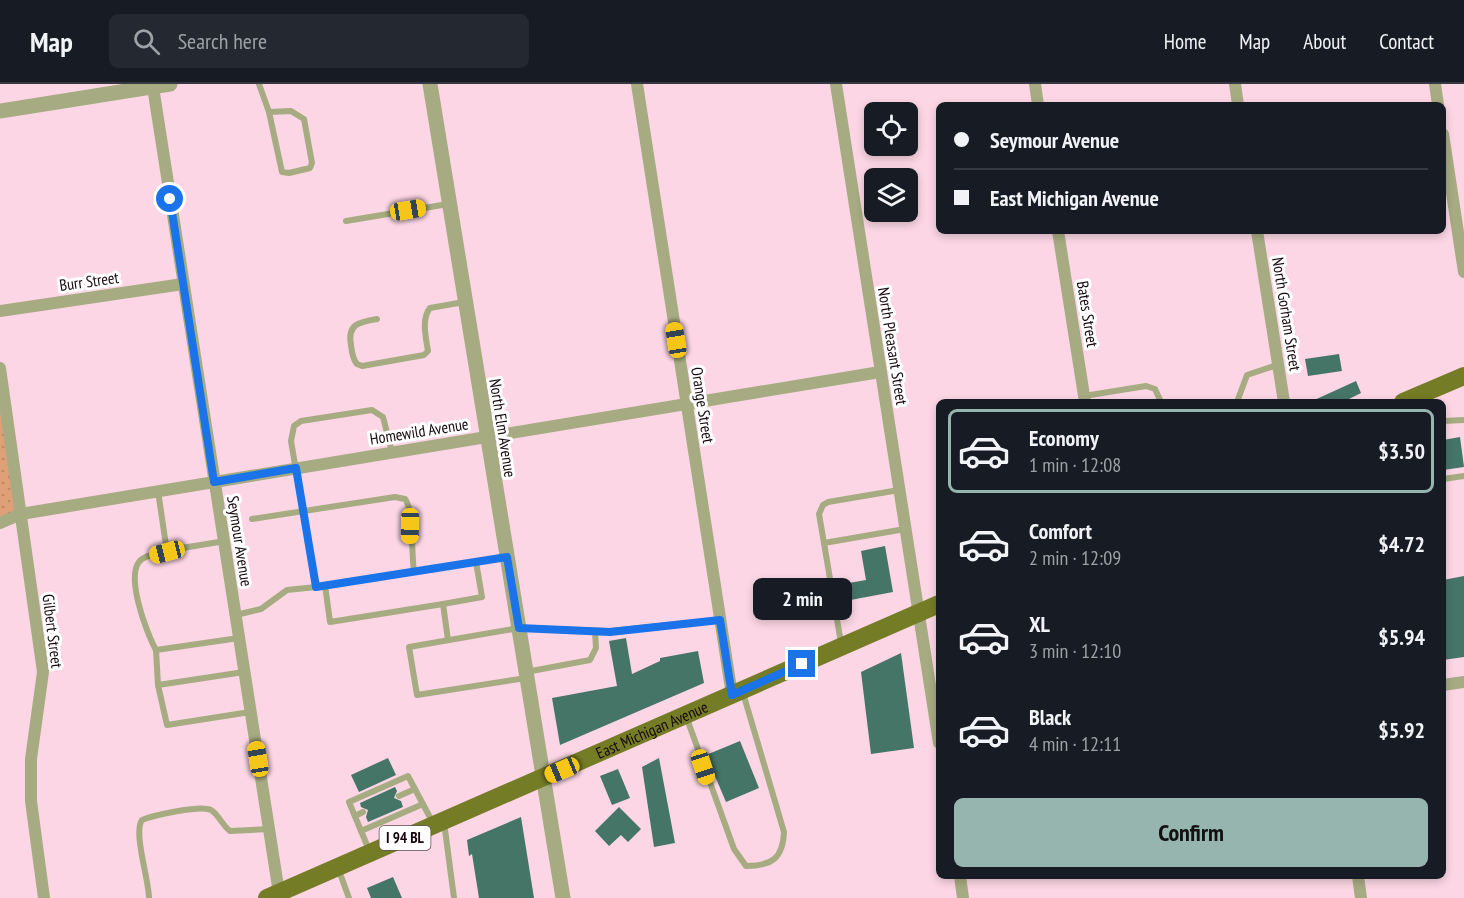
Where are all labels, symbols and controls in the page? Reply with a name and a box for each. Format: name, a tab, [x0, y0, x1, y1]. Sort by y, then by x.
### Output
search box	[109, 14, 529, 68]
text: Map	[30, 23, 73, 60]
icon: search	[130, 25, 163, 58]
text: Search here	[178, 27, 267, 55]
text: Home	[1164, 28, 1206, 55]
text: Map	[1239, 28, 1270, 55]
text: About	[1303, 28, 1346, 55]
text: Contact	[1379, 28, 1434, 55]
map controls	[864, 102, 918, 222]
button: locate	[864, 102, 918, 156]
text: Seymour Avenue	[990, 126, 1119, 154]
button: layers	[864, 168, 918, 222]
text: East Michigan Avenue	[990, 184, 1159, 212]
route start	[156, 185, 183, 212]
car	[389, 198, 427, 222]
street label: North Gorham Street	[1268, 256, 1306, 373]
street label: Burr Street	[58, 267, 121, 295]
street label: Bates Street	[1073, 279, 1103, 349]
street label: North Pleasant Street	[874, 286, 912, 407]
car	[664, 321, 688, 359]
street label: Orange Street	[687, 366, 719, 445]
street label: North Elm Avenue	[485, 377, 521, 479]
street label: Homewild Avenue	[368, 413, 470, 449]
icon: car	[957, 424, 1011, 478]
text: Economy	[1029, 424, 1099, 452]
text: $3.50	[1378, 437, 1425, 465]
text: 1 min · 12:08	[1029, 452, 1121, 478]
street label: Seymour Avenue	[223, 494, 257, 588]
car	[401, 508, 419, 544]
icon: car	[957, 517, 1011, 571]
text: Comfort	[1029, 517, 1092, 545]
text: $4.72	[1378, 530, 1425, 558]
car	[147, 539, 187, 565]
text: 2 min · 12:09	[1029, 545, 1121, 571]
callout: 2 min	[752, 577, 852, 619]
text: 2 min	[782, 586, 823, 612]
street label: Gilbert Street	[39, 593, 68, 670]
icon: car	[957, 610, 1011, 664]
text: XL	[1029, 610, 1050, 638]
text: $5.94	[1378, 623, 1425, 651]
text: 3 min · 12:10	[1029, 638, 1121, 664]
route end	[788, 650, 815, 677]
street label: East Michigan Avenue	[593, 696, 711, 763]
icon: car	[957, 703, 1011, 757]
text: Black	[1029, 703, 1071, 731]
text: $5.92	[1378, 716, 1425, 744]
text: 4 min · 12:11	[1029, 731, 1121, 757]
car	[246, 740, 270, 778]
car	[689, 747, 717, 787]
car	[542, 755, 582, 785]
button: Confirm	[954, 798, 1428, 867]
road number: I 94 BL	[380, 826, 430, 850]

